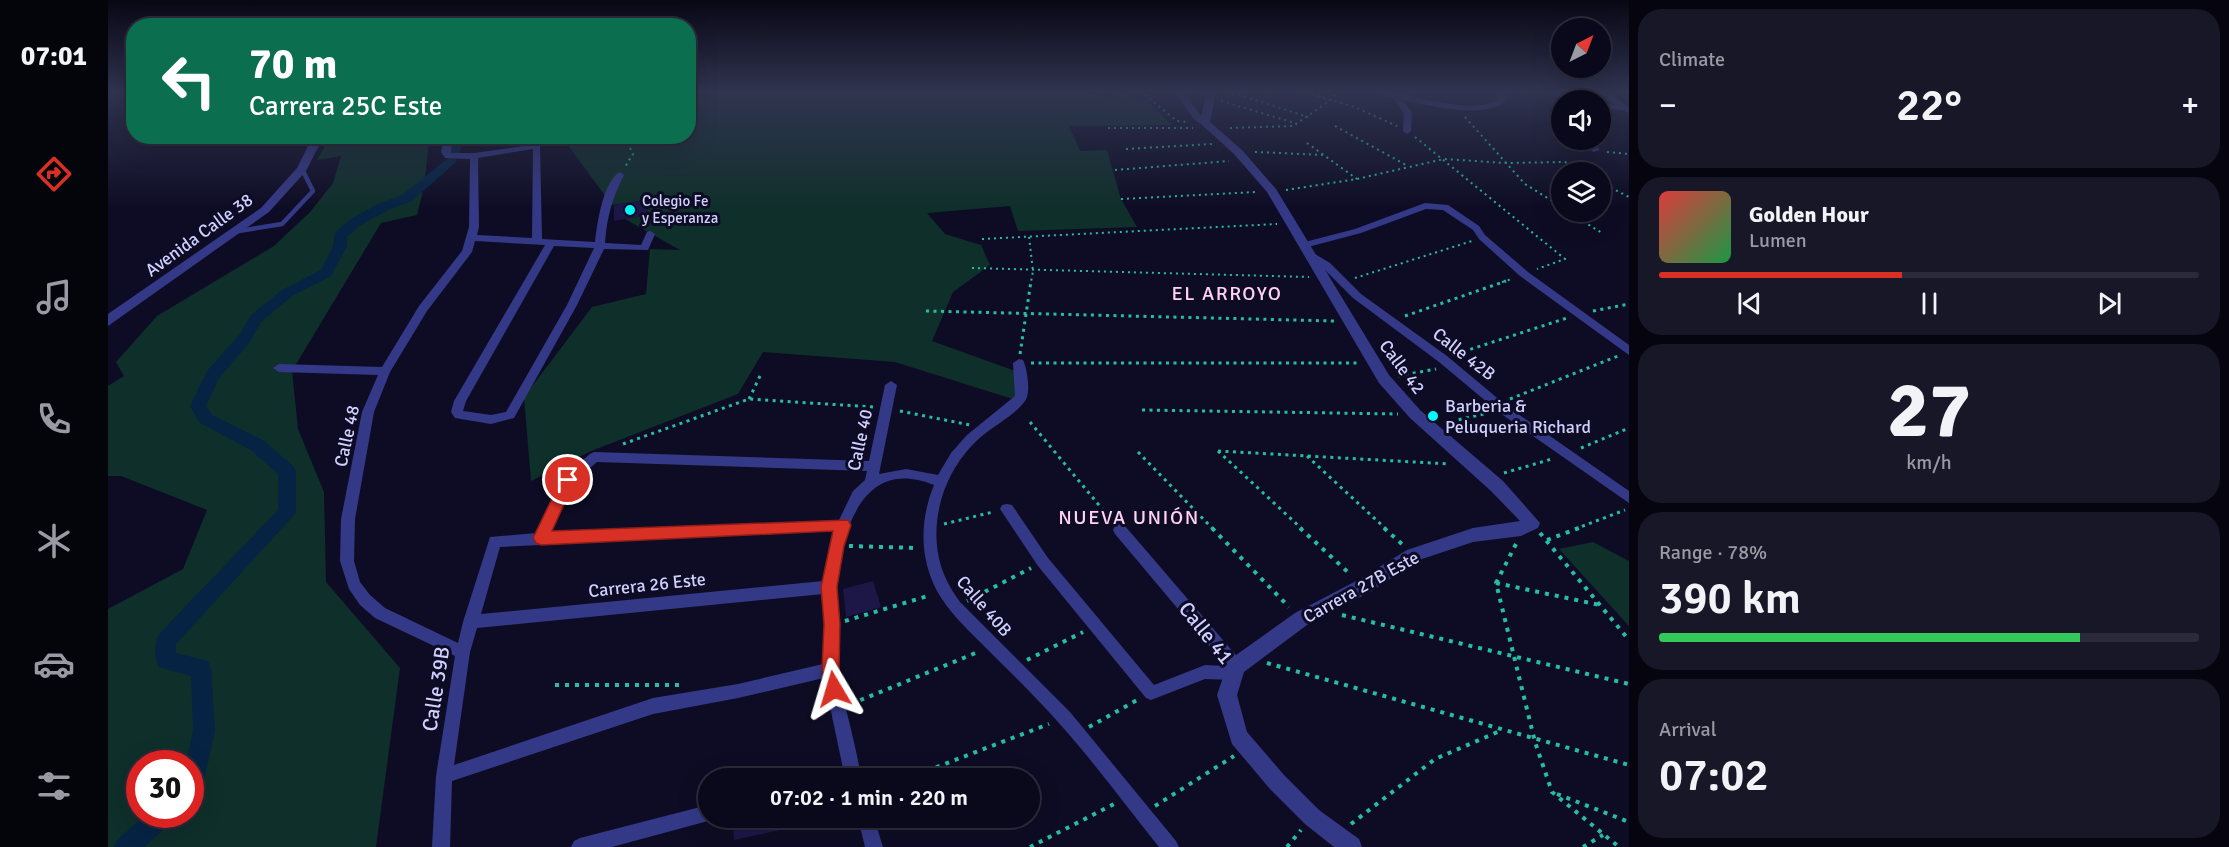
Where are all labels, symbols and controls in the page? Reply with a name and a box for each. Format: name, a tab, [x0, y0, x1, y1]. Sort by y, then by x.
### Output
north arrow	[1551, 18, 1611, 78]
map controls	[1551, 18, 1611, 222]
text: 70 m	[249, 39, 338, 90]
text: 07:01	[21, 40, 87, 73]
icon: left	[150, 42, 228, 120]
text: Climate	[1659, 47, 1725, 72]
text: 22°	[1896, 78, 1962, 133]
text: −	[1659, 85, 1677, 126]
text: +	[2181, 85, 2199, 126]
text: Carrera 25C Este	[249, 90, 442, 123]
button: sound	[1551, 90, 1611, 150]
icon: directions	[33, 153, 75, 195]
button: layers	[1551, 162, 1611, 222]
street label: Avenida Calle 38	[141, 189, 257, 281]
place label: Colegio Fe y Esperanza	[642, 192, 718, 227]
text: Golden Hour	[1749, 201, 1869, 228]
marker: Colegio Fe y Esperanza	[623, 203, 637, 217]
text: Lumen	[1749, 228, 1807, 253]
icon: music	[33, 276, 75, 318]
district label: EL ARROYO	[1171, 281, 1283, 306]
icon: previous	[1733, 287, 1766, 320]
icon: pause	[1913, 287, 1946, 320]
icon: next	[2093, 287, 2126, 320]
street label: Calle 42B	[1428, 323, 1500, 385]
street label: Calle 42	[1374, 335, 1430, 399]
text: 27	[1887, 363, 1971, 459]
place label: Barberia & Peluqueria Richard	[1445, 395, 1591, 438]
icon: phone	[33, 398, 75, 440]
street label: Calle 48	[330, 403, 364, 469]
street label: Calle 40	[843, 407, 877, 473]
marker: Barberia & Peluqueria Richard	[1426, 409, 1440, 423]
text: km/h	[1906, 450, 1952, 475]
pin	[542, 454, 593, 505]
icon: arrive	[551, 463, 584, 496]
district label: NUEVA UNIÓN	[1058, 505, 1200, 530]
icon: climate	[33, 520, 75, 562]
text: Range · 78%	[1659, 540, 1767, 565]
street label: Carrera 27B Este	[1299, 546, 1423, 628]
street label: Carrera 26 Este	[587, 568, 707, 602]
street label: Calle 40B	[952, 571, 1016, 641]
text: 390 km	[1659, 571, 1801, 626]
street label: Calle 41	[1173, 596, 1239, 670]
icon: car	[33, 643, 75, 685]
street label: Calle 39B	[416, 645, 456, 733]
position arrow	[802, 657, 866, 721]
text: Arrival	[1659, 717, 1717, 742]
text: 07:02	[1659, 748, 1769, 803]
speed limit sign: 30	[126, 750, 204, 828]
icon: filters	[33, 765, 75, 807]
text: 07:02 · 1 min · 220 m	[770, 784, 968, 811]

